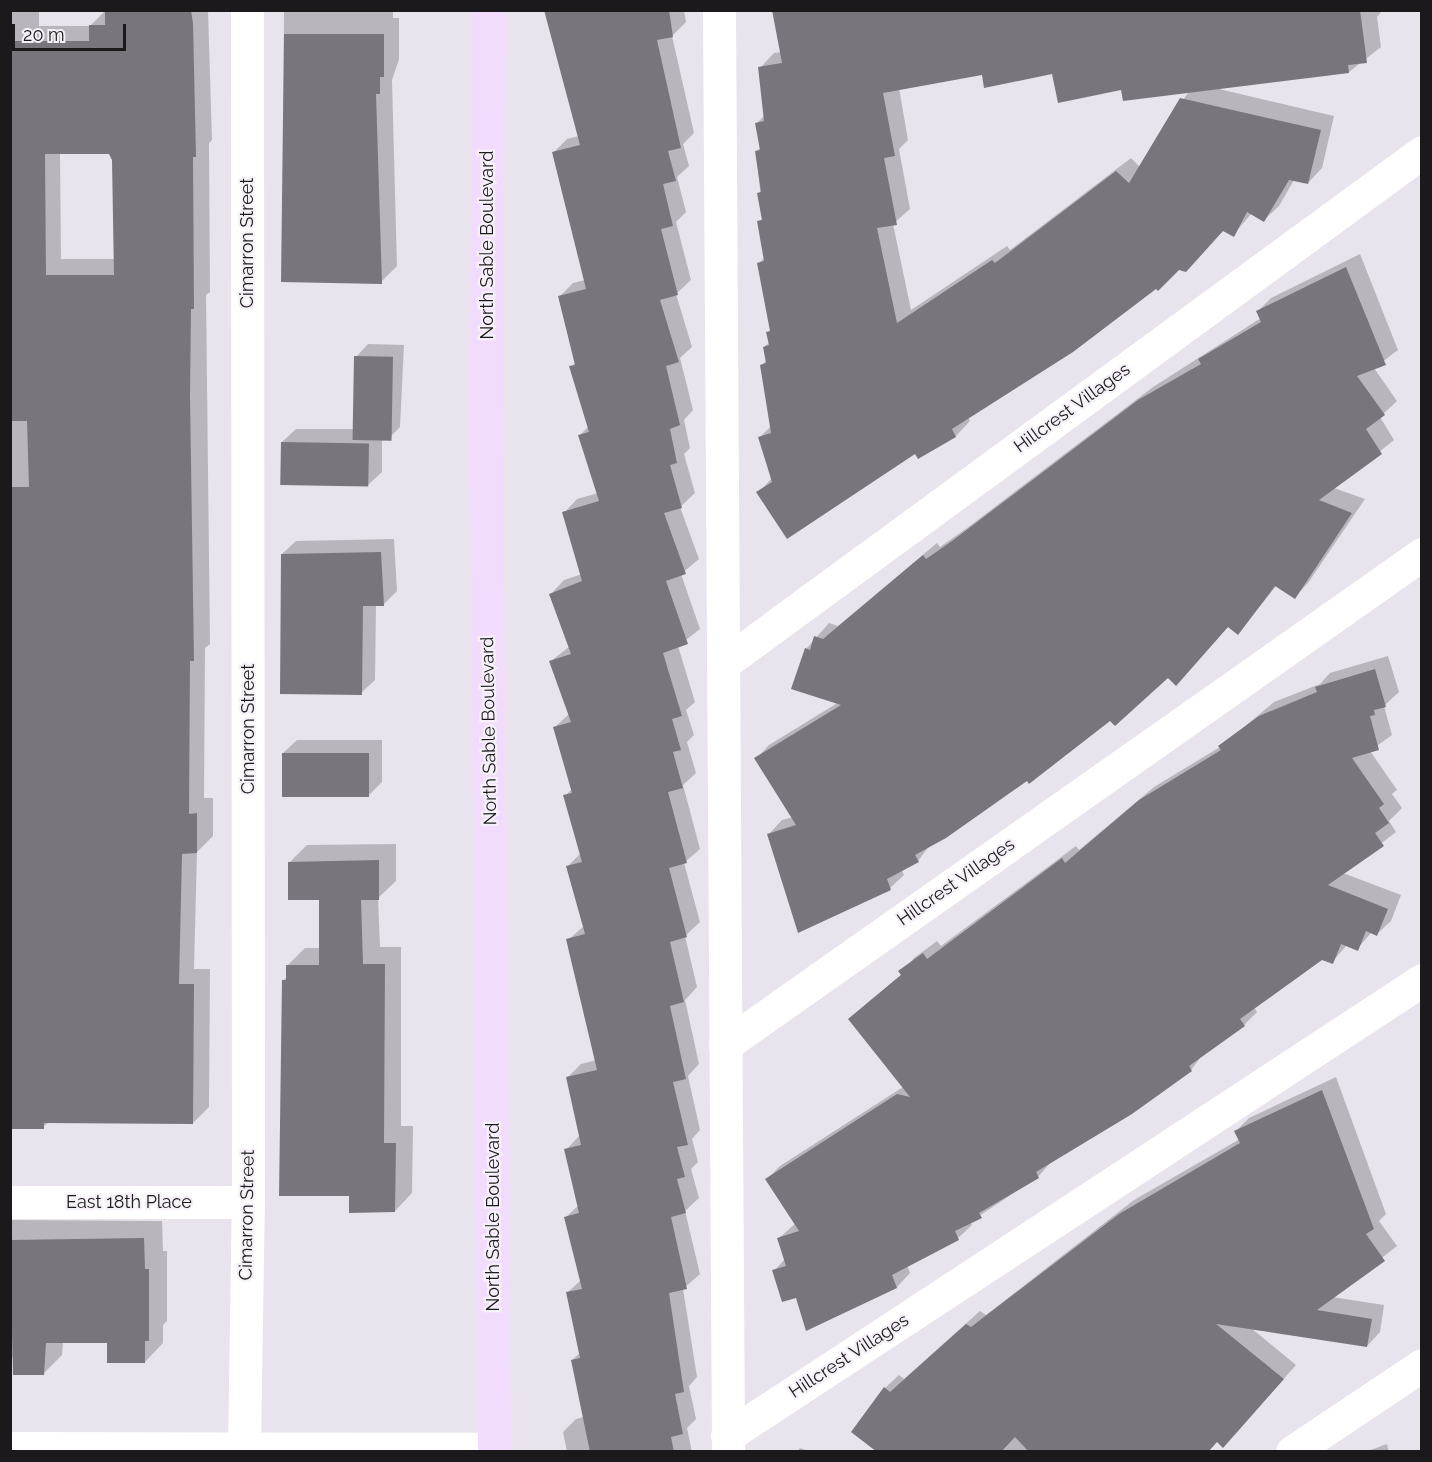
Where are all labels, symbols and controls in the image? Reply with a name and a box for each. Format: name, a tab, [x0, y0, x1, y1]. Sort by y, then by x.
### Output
scale bar	[15, 12, 129, 50]
text: 20 m	[23, 24, 65, 45]
street label: North Sable Boulevard	[476, 151, 498, 339]
street label: Cimarron Street	[236, 178, 258, 308]
street label: Hillcrest Villages	[1009, 358, 1135, 458]
street label: North Sable Boulevard	[477, 636, 501, 826]
street label: Cimarron Street	[237, 664, 259, 794]
street label: Hillcrest Villages	[893, 833, 1019, 931]
street label: North Sable Boulevard	[482, 1123, 504, 1311]
street label: Cimarron Street	[235, 1149, 259, 1281]
street label: East 18th Place	[66, 1191, 192, 1213]
street label: Hillcrest Villages	[785, 1309, 913, 1403]

